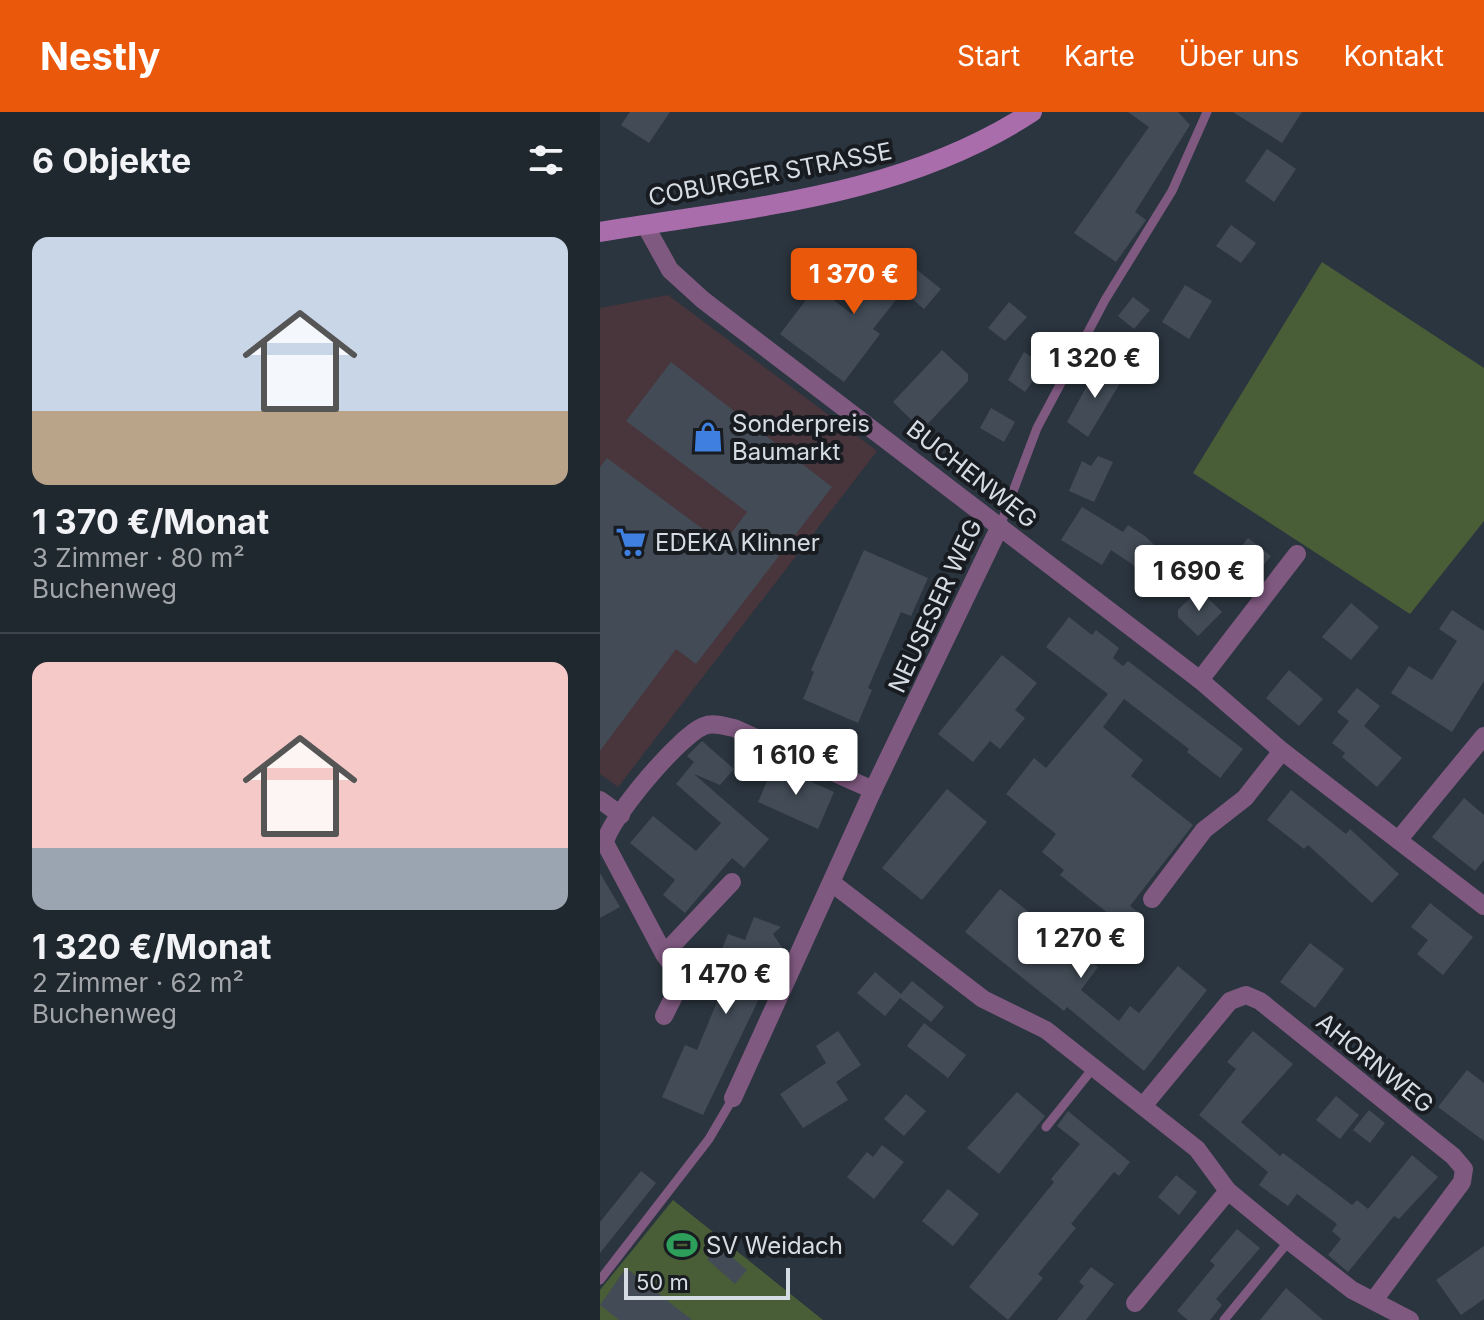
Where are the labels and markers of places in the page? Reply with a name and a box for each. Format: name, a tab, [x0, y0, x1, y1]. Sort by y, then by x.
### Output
pin: 1 370 €	[780, 248, 928, 316]
pin: 1 320 €	[1021, 332, 1169, 400]
place label: Sonderpreis Baumarkt	[732, 409, 870, 466]
shop icon: Sonderpreis Baumarkt	[691, 420, 725, 454]
supermarket icon: EDEKA Klinner	[614, 525, 648, 559]
place label: EDEKA Klinner	[655, 528, 820, 557]
pin: 1 690 €	[1125, 545, 1273, 613]
pin: 1 610 €	[722, 729, 870, 797]
pin: 1 270 €	[1007, 912, 1155, 980]
pin: 1 470 €	[652, 948, 800, 1016]
sports icon: SV Weidach	[665, 1228, 699, 1262]
place label: SV Weidach	[706, 1231, 843, 1260]

